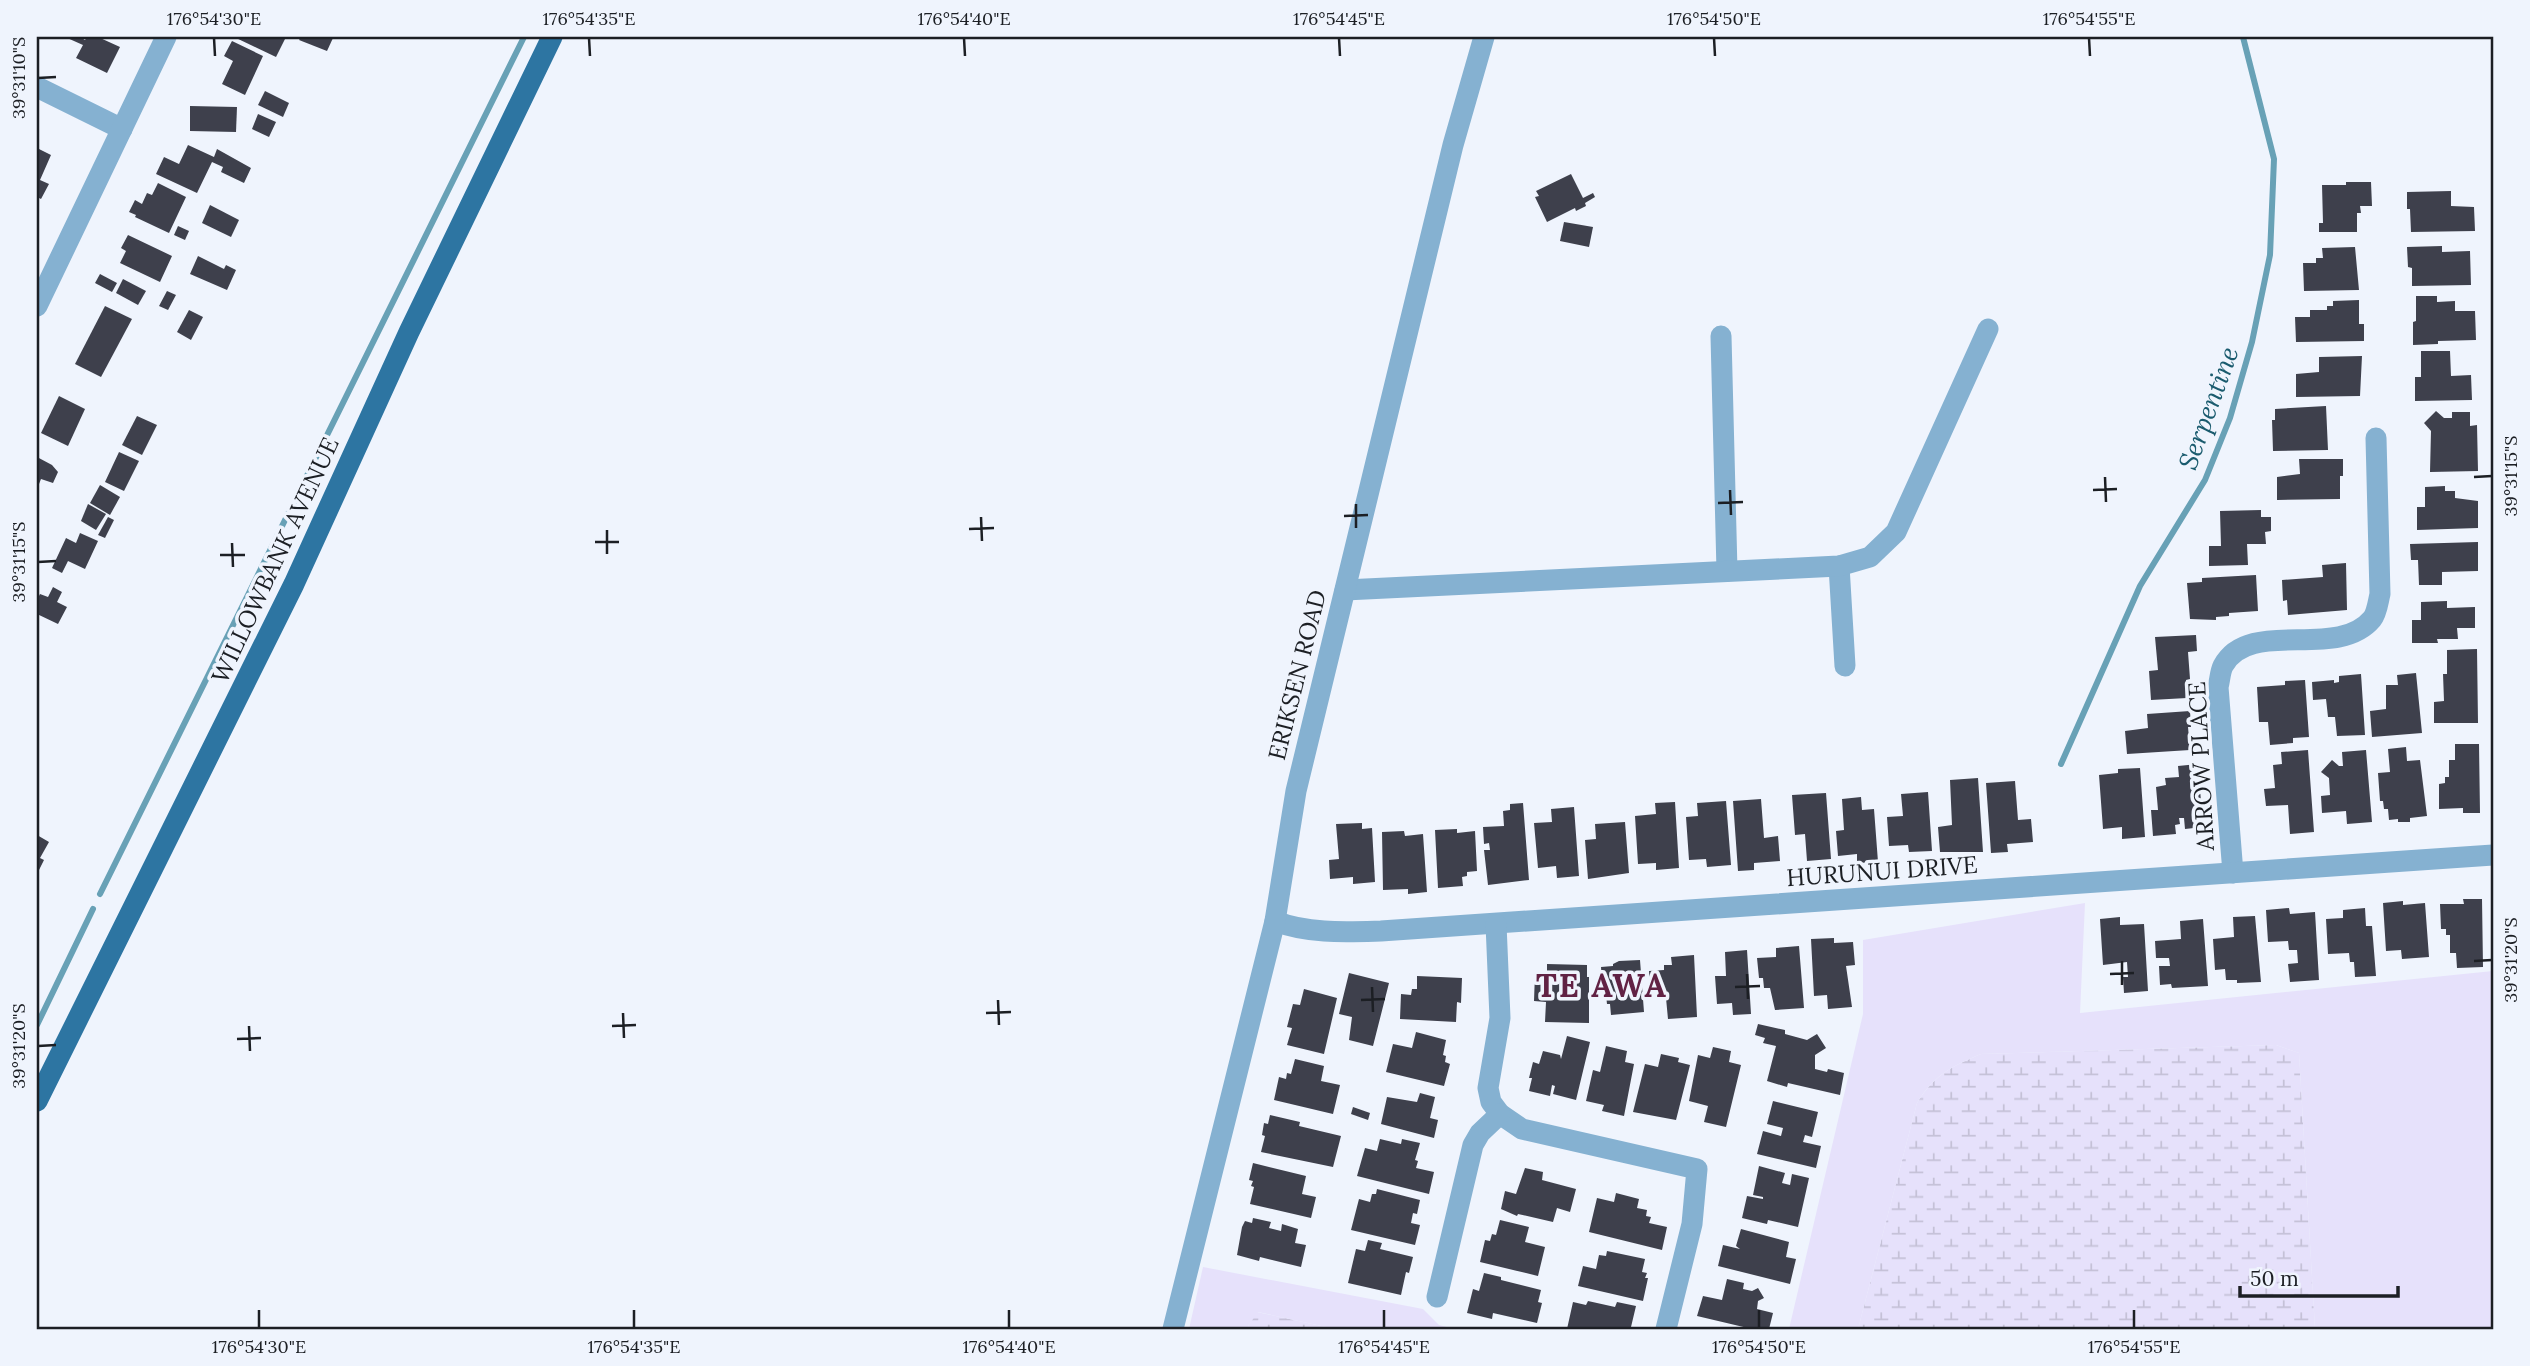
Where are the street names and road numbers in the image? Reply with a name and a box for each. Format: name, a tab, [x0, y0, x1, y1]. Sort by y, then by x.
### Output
street label: WILLOWBANK AVENUE	[204, 432, 346, 688]
street label: ERIKSEN ROAD	[1261, 587, 1333, 763]
street label: ARROW PLACE	[2181, 681, 2221, 852]
street label: HURUNUI DRIVE	[1785, 849, 1979, 893]

